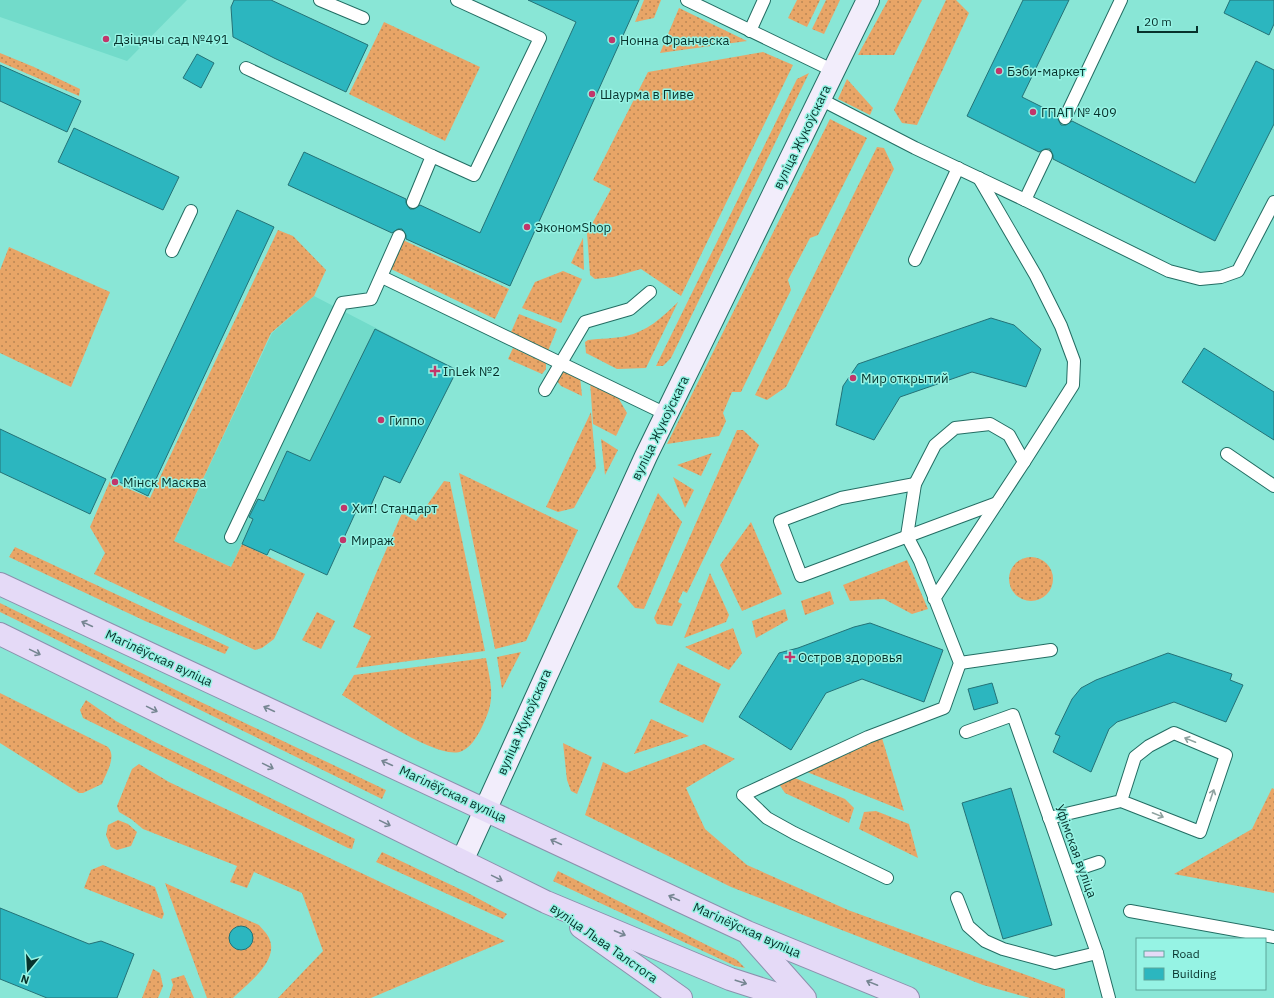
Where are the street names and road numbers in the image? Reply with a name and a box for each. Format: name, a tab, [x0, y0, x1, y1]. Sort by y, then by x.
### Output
street label: вуліца Жукоўскага	[769, 82, 835, 192]
street label: вуліца Жукоўскага	[627, 373, 693, 483]
street label: Магілёўская вуліца	[103, 626, 215, 690]
street label: вуліца Жукоўскага	[493, 666, 555, 778]
street label: Магілёўская вуліца	[397, 762, 509, 826]
street label: Уфімская вуліца	[1051, 802, 1101, 900]
street label: вуліца Льва Талстога	[547, 899, 661, 987]
street label: Магілёўская вуліца	[690, 899, 804, 961]

